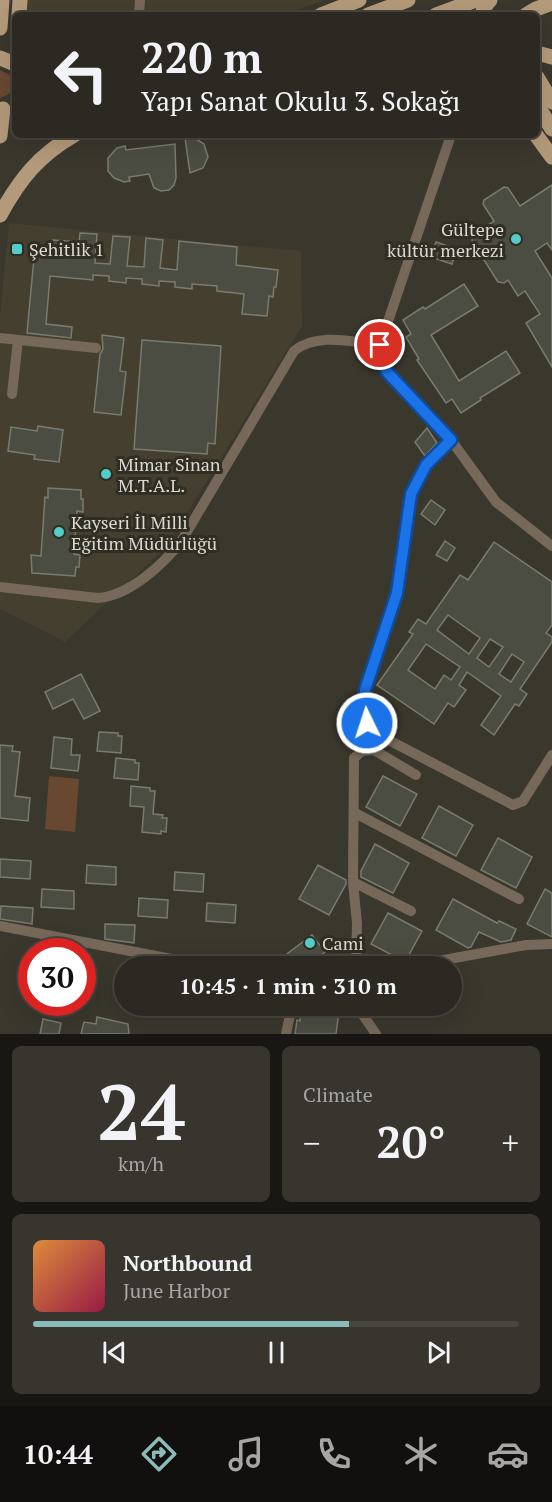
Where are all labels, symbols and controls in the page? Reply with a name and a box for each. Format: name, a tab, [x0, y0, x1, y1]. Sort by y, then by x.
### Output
text: 220 m	[141, 29, 262, 85]
icon: left	[42, 36, 120, 114]
text: Yapı Sanat Okulu 3. Sokağı	[141, 83, 460, 119]
place label: Gültepe kültür merkezi	[387, 217, 504, 262]
marker: Gültepe kültür merkezi	[509, 232, 523, 246]
place label: Şehitlik 1	[29, 237, 104, 261]
marker: Şehitlik 1	[10, 242, 24, 256]
pin	[354, 319, 405, 370]
icon: arrive	[363, 328, 396, 361]
place label: Mimar Sinan M.T.A.L.	[118, 452, 221, 497]
marker: Mimar Sinan M.T.A.L.	[99, 467, 113, 481]
place label: Kayseri İl Milli Eğitim Müdürlüğü	[71, 510, 217, 555]
marker: Kayseri İl Milli Eğitim Müdürlüğü	[52, 525, 66, 539]
position arrow	[335, 691, 399, 755]
place label: Cami	[322, 931, 364, 955]
marker: Cami	[303, 936, 317, 950]
speed limit sign: 30	[18, 938, 96, 1016]
text: 10:45 · 1 min · 310 m	[179, 971, 397, 1000]
text: 24	[97, 1059, 185, 1162]
text: Climate	[303, 1081, 373, 1108]
text: 20°	[376, 1111, 446, 1171]
text: −	[303, 1121, 321, 1164]
text: +	[501, 1121, 519, 1164]
text: km/h	[118, 1150, 164, 1177]
text: Northbound	[123, 1248, 252, 1277]
text: June Harbor	[123, 1277, 230, 1304]
icon: previous	[98, 1336, 131, 1369]
icon: pause	[260, 1336, 293, 1369]
icon: next	[422, 1336, 455, 1369]
icon: directions	[138, 1433, 180, 1475]
icon: music	[225, 1433, 267, 1475]
icon: phone	[313, 1433, 355, 1475]
icon: climate	[400, 1433, 442, 1475]
icon: car	[487, 1433, 529, 1475]
text: 10:44	[23, 1436, 93, 1472]

